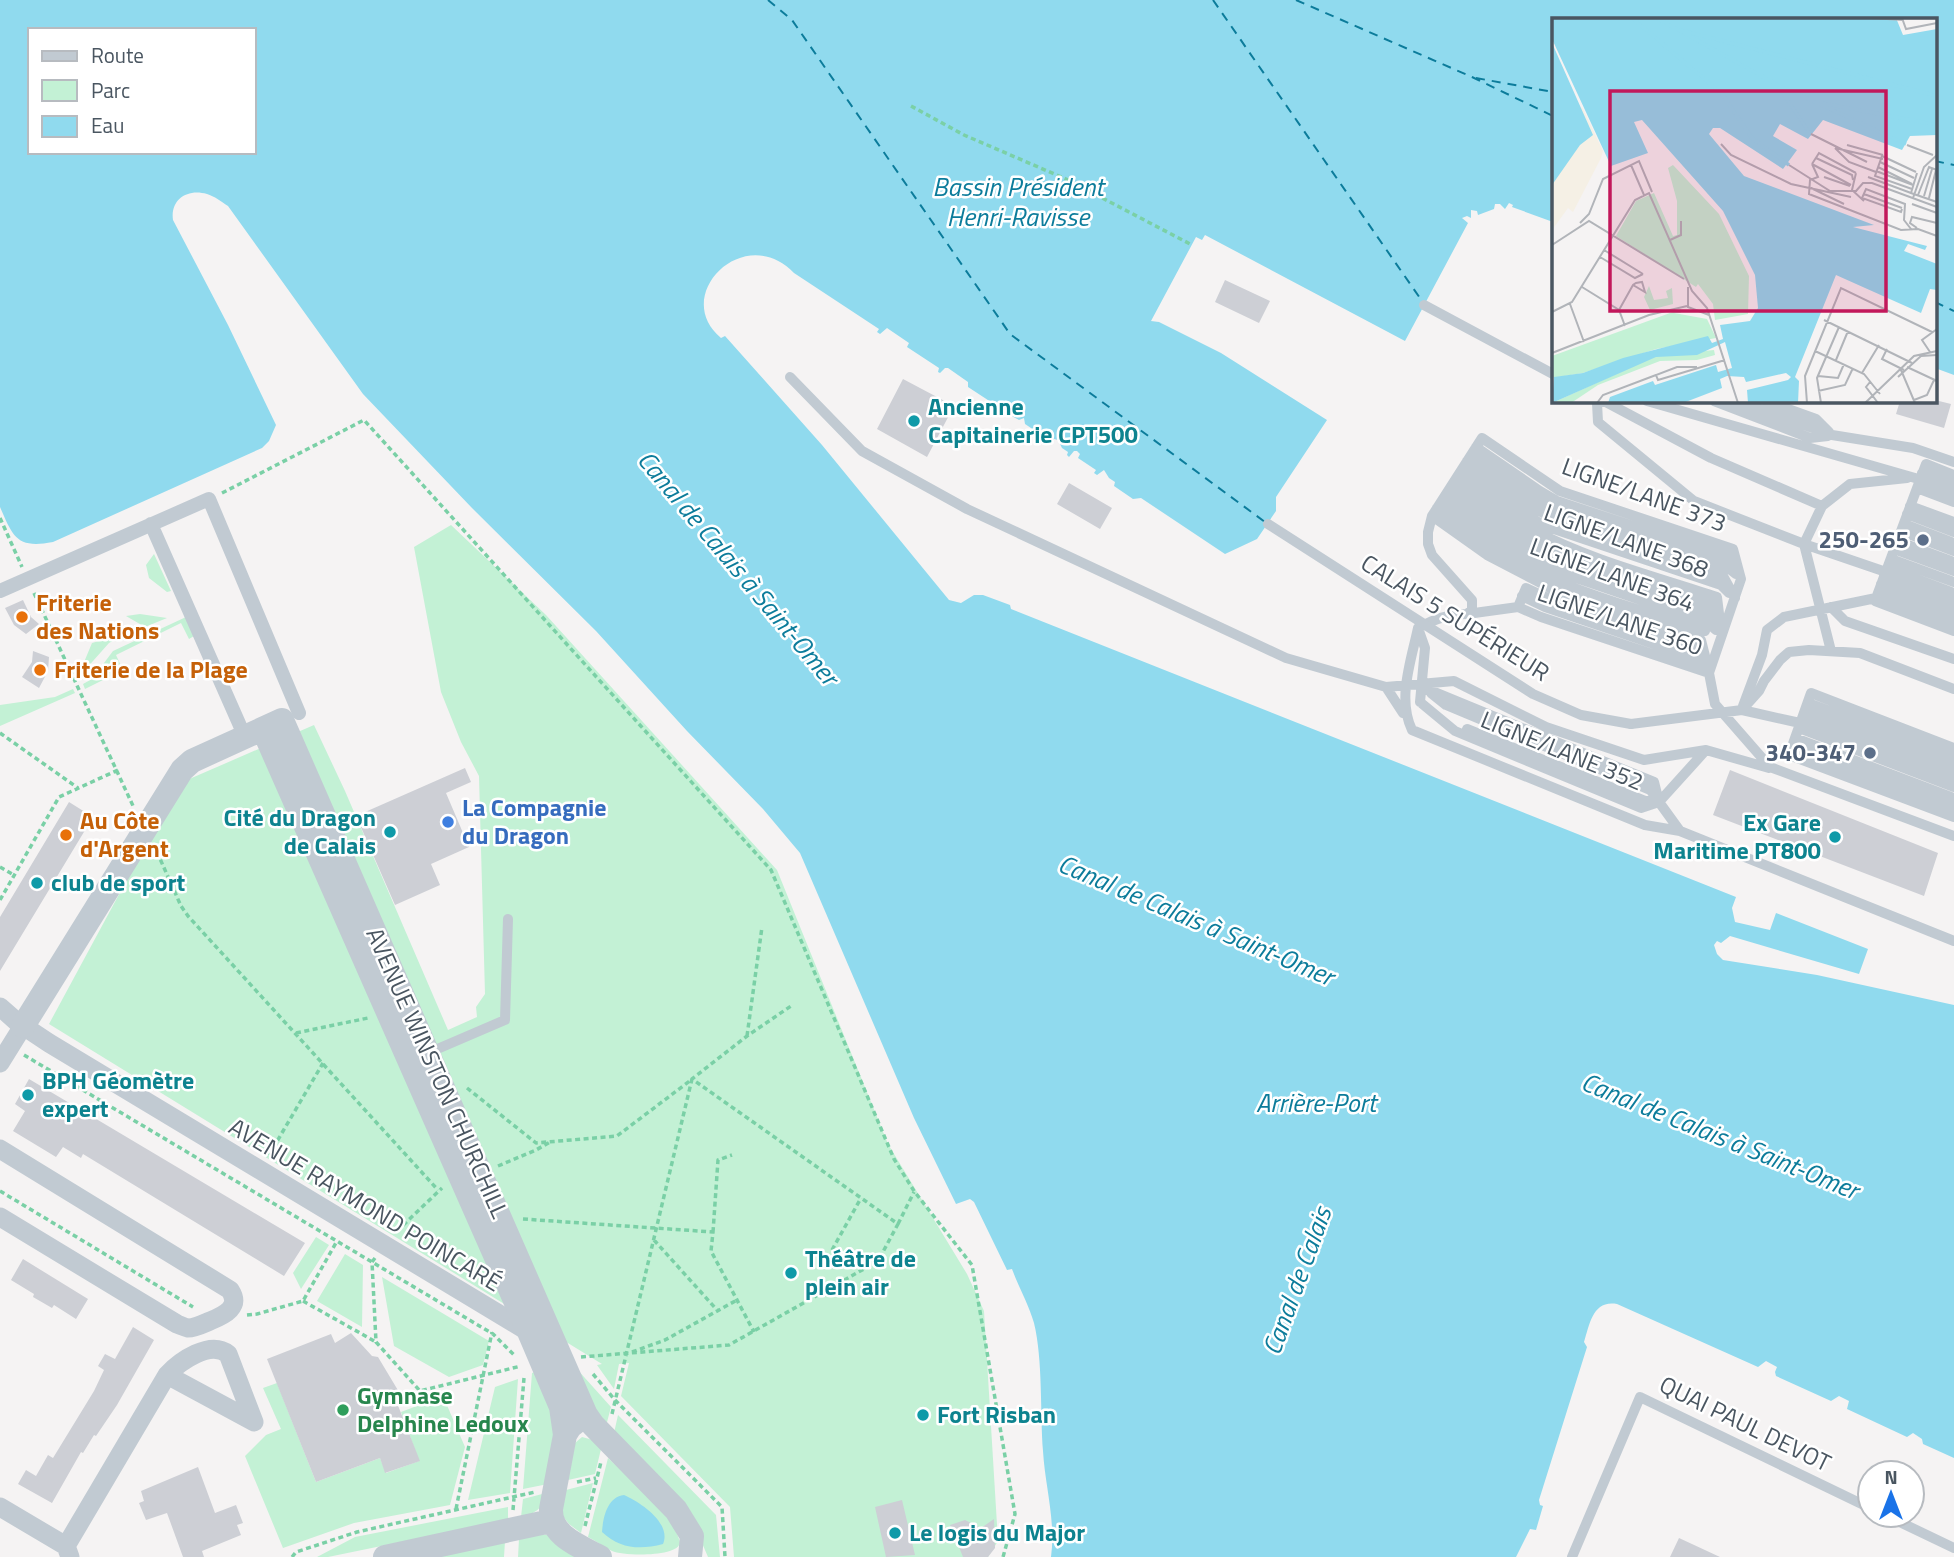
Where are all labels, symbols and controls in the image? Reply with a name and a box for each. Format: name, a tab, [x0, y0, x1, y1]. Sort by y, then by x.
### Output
inset map	[1552, 18, 1937, 402]
legend	[28, 28, 256, 154]
text: Route	[91, 39, 144, 71]
text: Parc	[91, 74, 130, 106]
text: Eau	[91, 109, 124, 141]
water label: Bassin Président Henri-Ravisse	[932, 167, 1106, 236]
place label: Ancienne Capitainerie CPT500	[928, 388, 1138, 452]
marker: Ancienne Capitainerie CPT500	[906, 413, 922, 429]
water label: Canal de Calais à Saint-Omer	[628, 442, 850, 696]
street label: LIGNE/LANE 373	[1557, 448, 1732, 540]
street label: LIGNE/LANE 368	[1539, 494, 1714, 586]
place label: 250-265	[1819, 521, 1909, 557]
street label: LIGNE/LANE 364	[1525, 528, 1700, 620]
marker: 250-265	[1915, 532, 1931, 548]
street label: CALAIS 5 SUPÉRIEUR	[1354, 545, 1557, 690]
street label: LIGNE/LANE 360	[1533, 574, 1708, 664]
place label: Friterie des Nations	[36, 584, 159, 648]
marker: Friterie des Nations	[14, 609, 30, 625]
place label: Friterie de la Plage	[54, 651, 248, 687]
marker: Friterie de la Plage	[32, 662, 48, 678]
street label: LIGNE/LANE 352	[1476, 701, 1649, 799]
place label: 340-347	[1766, 734, 1856, 770]
marker: 340-347	[1862, 745, 1878, 761]
place label: La Compagnie du Dragon	[462, 789, 606, 853]
place label: Cité du Dragon de Calais	[223, 799, 376, 863]
place label: Au Côte d'Argent	[80, 802, 169, 866]
place label: Ex Gare Maritime PT800	[1653, 804, 1821, 868]
marker: La Compagnie du Dragon	[440, 814, 456, 830]
marker: Cité du Dragon de Calais	[382, 824, 398, 840]
marker: Au Côte d'Argent	[58, 827, 74, 843]
marker: Ex Gare Maritime PT800	[1827, 829, 1843, 845]
water label: Canal de Calais à Saint-Omer	[1052, 844, 1343, 996]
place label: club de sport	[51, 864, 186, 900]
marker: club de sport	[29, 875, 45, 891]
street label: AVENUE WINSTON CHURCHILL	[357, 922, 519, 1224]
place label: BPH Géomètre expert	[42, 1062, 194, 1126]
water label: Canal de Calais à Saint-Omer	[1576, 1062, 1867, 1210]
water label: Arrière-Port	[1256, 1083, 1379, 1122]
marker: BPH Géomètre expert	[20, 1087, 36, 1103]
street label: AVENUE RAYMOND POINCARÉ	[222, 1108, 509, 1300]
water label: Canal de Calais	[1252, 1200, 1342, 1360]
place label: Théâtre de plein air	[805, 1240, 916, 1304]
marker: Théâtre de plein air	[783, 1265, 799, 1281]
street label: QUAI PAUL DEVOT	[1654, 1366, 1838, 1480]
place label: Gymnase Delphine Ledoux	[357, 1377, 529, 1441]
place label: Fort Risban	[937, 1396, 1056, 1432]
marker: Gymnase Delphine Ledoux	[335, 1402, 351, 1418]
marker: Fort Risban	[915, 1407, 931, 1423]
north arrow	[1856, 1459, 1926, 1529]
text: N	[1884, 1462, 1898, 1491]
place label: Le logis du Major	[909, 1514, 1085, 1550]
marker: Le logis du Major	[887, 1525, 903, 1541]

